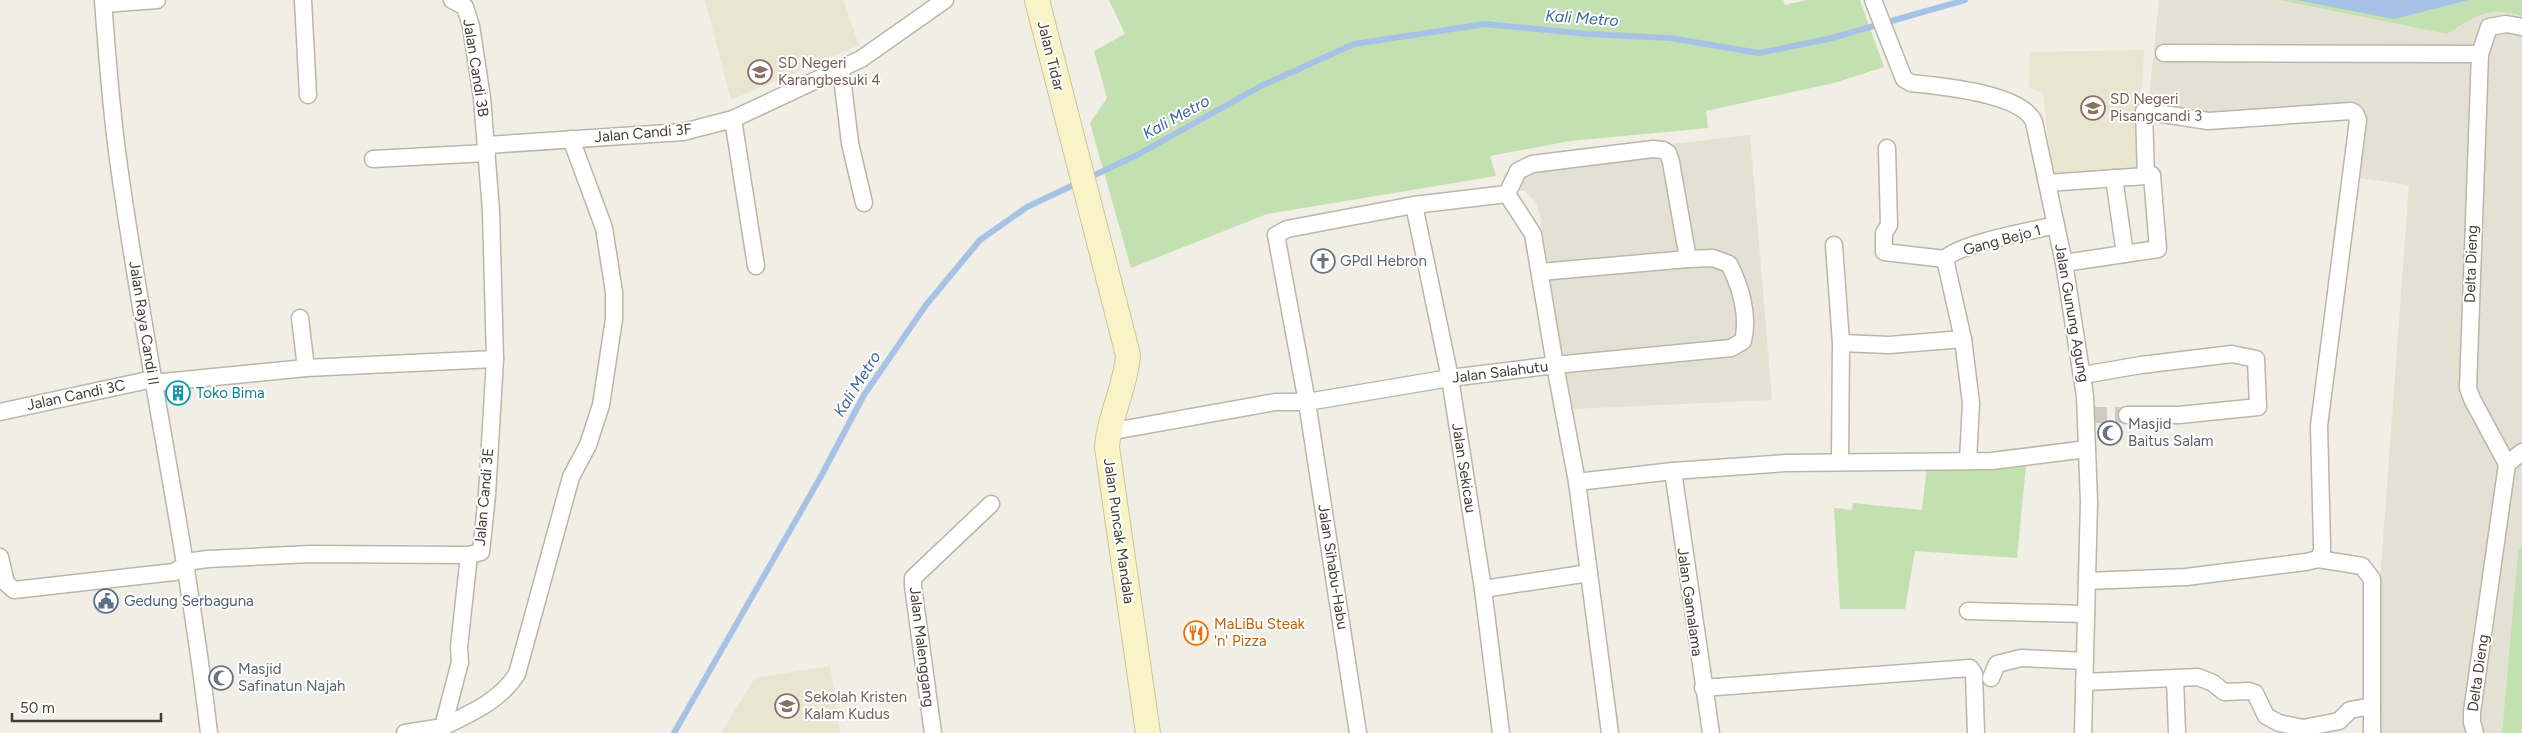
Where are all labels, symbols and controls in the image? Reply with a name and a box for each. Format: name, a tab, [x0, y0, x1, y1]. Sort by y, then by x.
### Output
water label: Kali Metro	[1545, 6, 1619, 30]
street label: Jalan Candi 3B	[459, 18, 493, 118]
street label: Jalan Tidar	[1034, 19, 1068, 93]
place label: SD Negeri Karangbesuki 4	[778, 54, 881, 89]
school or university icon: SD Negeri Karangbesuki 4	[747, 59, 773, 85]
place label: SD Negeri Pisangcandi 3	[2110, 90, 2202, 125]
water label: Kali Metro	[1139, 91, 1213, 143]
school or university icon: SD Negeri Pisangcandi 3	[2080, 95, 2106, 121]
street label: Jalan Candi 3F	[594, 120, 692, 146]
street label: Gang Bejo 1	[1961, 221, 2043, 259]
street label: Delta Dieng	[2461, 225, 2481, 303]
street label: Jalan Gunung Agung	[2051, 242, 2093, 384]
church icon: GPdI Hebron	[1310, 248, 1336, 274]
place label: GPdI Hebron	[1340, 252, 1427, 270]
street label: Jalan Raya Candi II	[125, 260, 163, 386]
water label: Kali Metro	[829, 348, 885, 420]
street label: Jalan Salahutu	[1451, 357, 1549, 387]
street label: Jalan Candi 3C	[25, 376, 127, 414]
building icon: Toko Bima	[165, 380, 191, 406]
place label: Toko Bima	[196, 384, 265, 402]
place label: Masjid Baitus Salam	[2128, 415, 2214, 450]
mosque icon: Masjid Baitus Salam	[2097, 420, 2123, 446]
street label: Jalan Sekicau	[1448, 422, 1480, 514]
street label: Jalan Candi 3E	[471, 447, 497, 547]
street label: Jalan Puncak Mandala	[1100, 457, 1138, 605]
street label: Jalan Sihabu-Habu	[1314, 503, 1352, 631]
street label: Jalan Gamalama	[1673, 547, 1707, 657]
street label: Jalan Malenggang	[906, 586, 938, 708]
public building icon: Gedung Serbaguna	[93, 588, 119, 614]
place label: Gedung Serbaguna	[124, 592, 254, 610]
place label: MaLiBu Steak 'n' Pizza	[1214, 615, 1306, 650]
restaurant icon: MaLiBu Steak 'n' Pizza	[1183, 620, 1209, 646]
street label: Delta Dieng	[2464, 633, 2492, 713]
place label: Masjid Safinatun Najah	[238, 660, 345, 695]
mosque icon: Masjid Safinatun Najah	[208, 665, 234, 691]
place label: Sekolah Kristen Kalam Kudus	[804, 688, 907, 723]
scale bar	[12, 690, 161, 722]
school or university icon: Sekolah Kristen Kalam Kudus	[774, 693, 800, 719]
text: 50 m	[20, 699, 55, 717]

